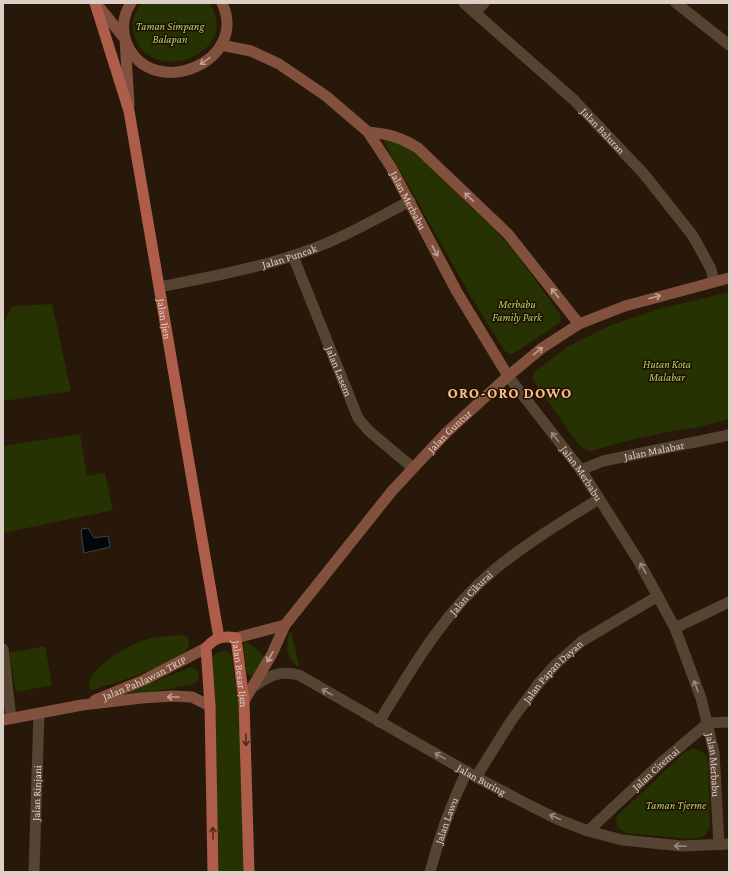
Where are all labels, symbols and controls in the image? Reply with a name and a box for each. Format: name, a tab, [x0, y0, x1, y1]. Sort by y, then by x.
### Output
park label: Taman Simpang Balapan	[136, 20, 205, 46]
one-way arrow	[200, 57, 211, 65]
street label: Jalan Baluran	[577, 105, 628, 156]
street label: Jalan Merbabu	[387, 168, 429, 232]
one-way arrow	[464, 192, 474, 201]
street label: Jalan Puncak	[260, 242, 319, 272]
one-way arrow	[432, 245, 439, 257]
one-way arrow	[551, 288, 560, 299]
one-way arrow	[648, 293, 661, 300]
street label: Jalan Ijen	[154, 296, 174, 340]
park label: Merbabu Family Park	[492, 298, 543, 324]
street label: Jalan Lasem	[322, 343, 355, 398]
one-way arrow	[533, 347, 543, 356]
park label: Hutan Kota Malabar	[643, 358, 691, 383]
district label: ORO-ORO DOWO	[448, 385, 572, 401]
street label: Jalan Guntur	[424, 407, 474, 456]
one-way arrow	[550, 431, 559, 442]
street label: Jalan Malabar	[622, 438, 685, 464]
street label: Jalan Merbabu	[557, 442, 605, 503]
one-way arrow	[638, 562, 646, 574]
street label: Jalan Cikurai	[446, 568, 495, 619]
street label: Jalan Papan Dayan	[520, 637, 585, 707]
street label: Jalan Besar Ijen	[229, 639, 250, 708]
one-way arrow	[266, 651, 274, 663]
street label: Jalan Pahlawan TRIP	[100, 653, 188, 704]
one-way arrow	[692, 679, 699, 692]
one-way arrow	[321, 688, 333, 696]
one-way arrow	[167, 693, 180, 701]
street label: Jalan Merbabu	[702, 731, 722, 797]
one-way arrow	[242, 733, 249, 746]
street label: Jalan Ciremai	[629, 744, 681, 794]
one-way arrow	[434, 752, 446, 760]
street label: Jalan Buring	[454, 761, 509, 799]
street label: Jalan Rinjani	[30, 765, 44, 822]
street label: Jalan Lawu	[432, 795, 461, 847]
park label: Taman Tjerme	[646, 799, 707, 812]
one-way arrow	[549, 813, 561, 820]
one-way arrow	[209, 827, 216, 840]
one-way arrow	[674, 842, 687, 849]

